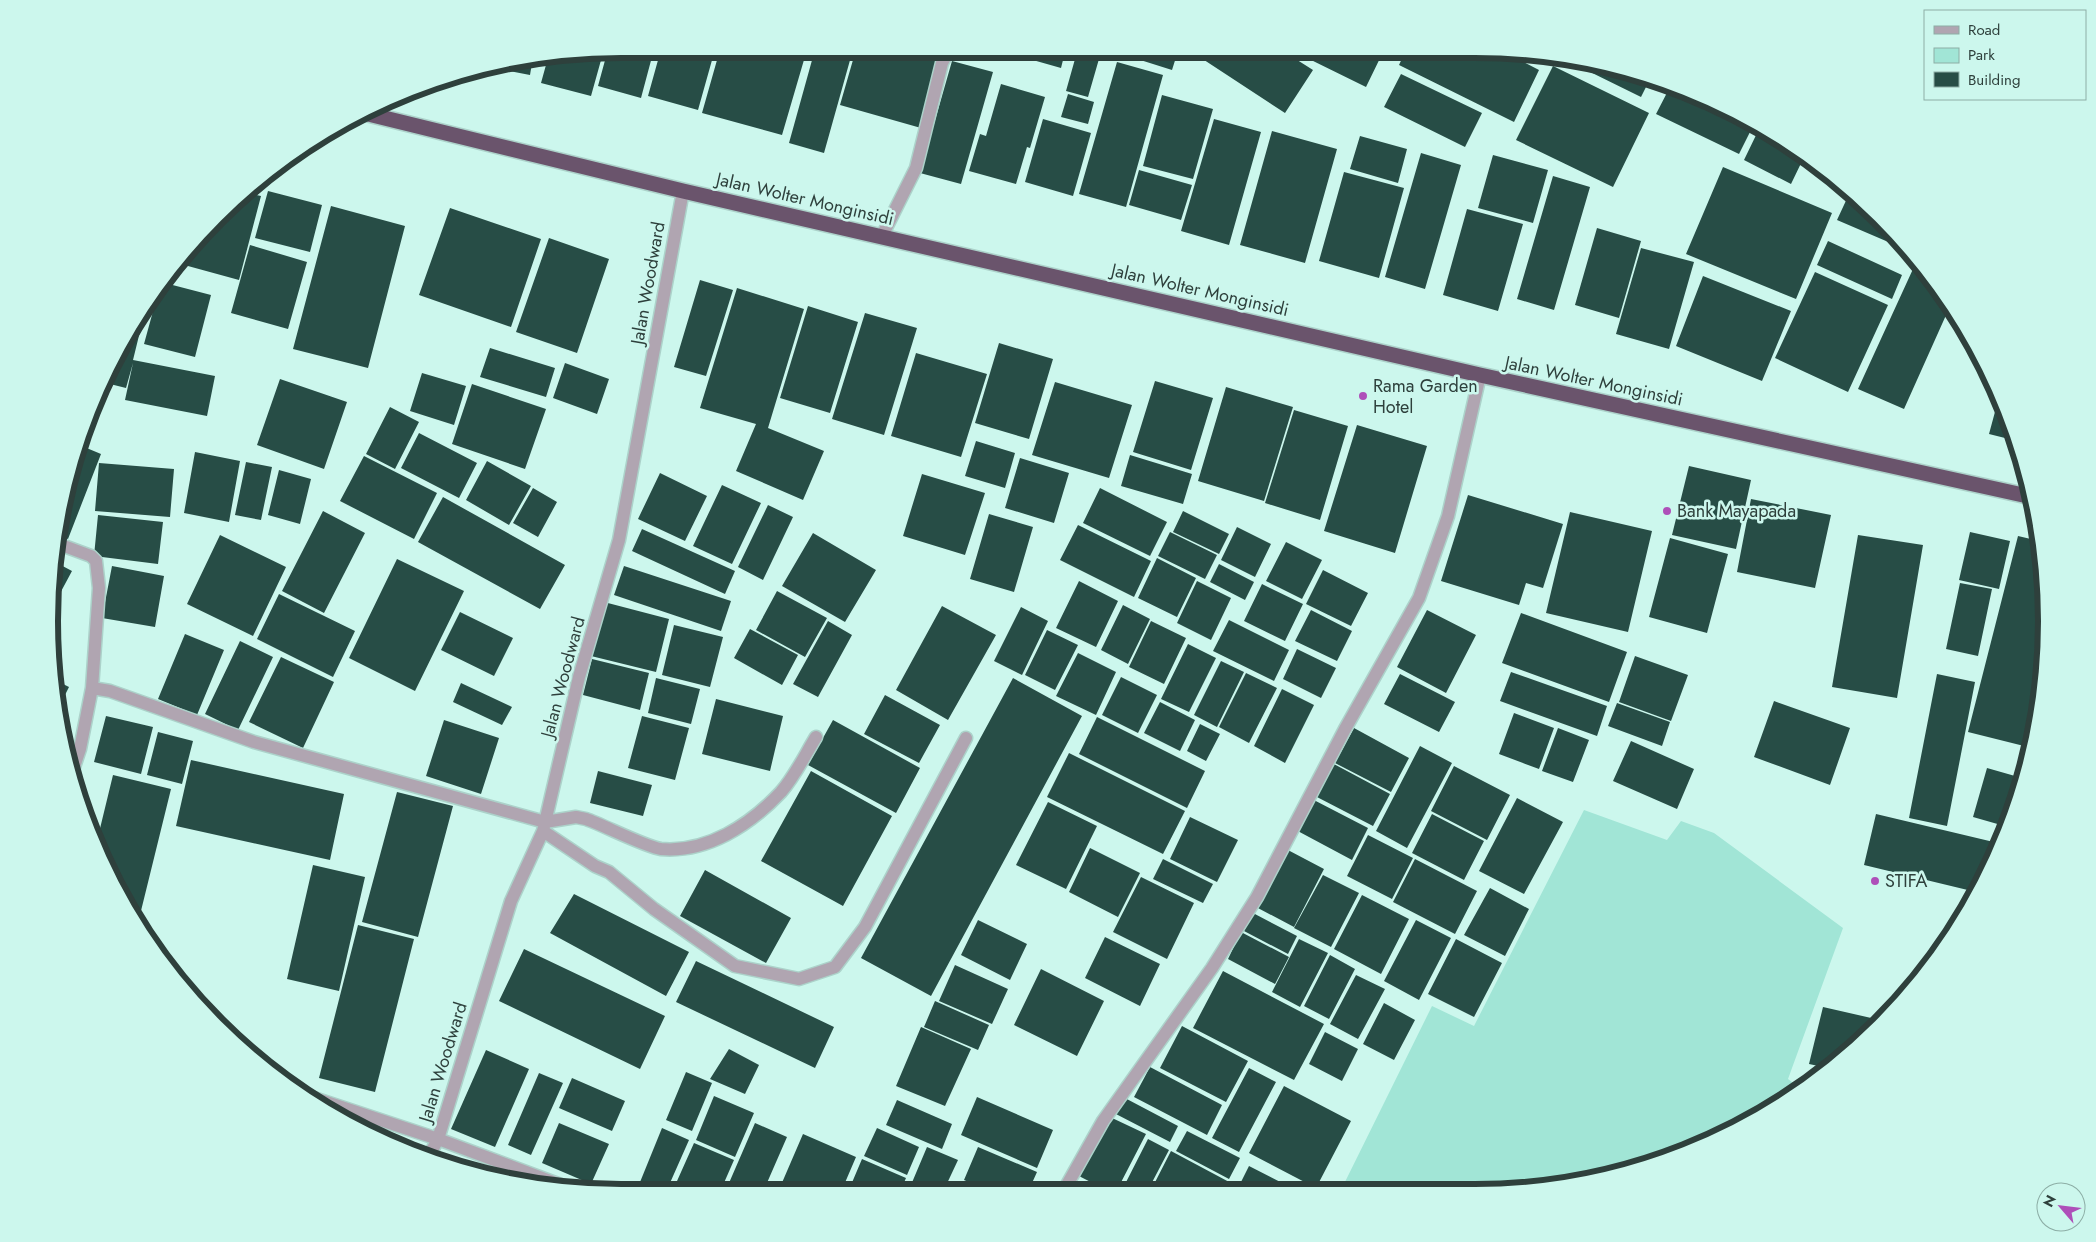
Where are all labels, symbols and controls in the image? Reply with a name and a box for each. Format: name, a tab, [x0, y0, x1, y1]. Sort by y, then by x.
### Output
legend	[1924, 10, 2086, 100]
text: Road	[1968, 19, 2000, 41]
text: Park	[1968, 44, 1995, 66]
text: Building	[1968, 69, 2020, 91]
street label: Jalan Wolter Monginsidi	[712, 165, 896, 232]
street label: Jalan Woodward	[624, 220, 672, 348]
street label: Jalan Wolter Monginsidi	[1107, 256, 1291, 323]
street label: Jalan Wolter Monginsidi	[1501, 349, 1685, 413]
place label: Rama Garden Hotel	[1373, 373, 1478, 420]
marker: Rama Garden Hotel	[1357, 390, 1369, 402]
place label: Bank Mayapada	[1677, 498, 1796, 524]
marker: Bank Mayapada	[1661, 505, 1673, 517]
street label: Jalan Woodward	[534, 614, 592, 742]
place label: STIFA	[1885, 868, 1927, 894]
marker: STIFA	[1869, 875, 1881, 887]
street label: Jalan Woodward	[412, 999, 474, 1127]
north arrow	[2036, 1182, 2086, 1232]
text: N	[2038, 1191, 2061, 1211]

